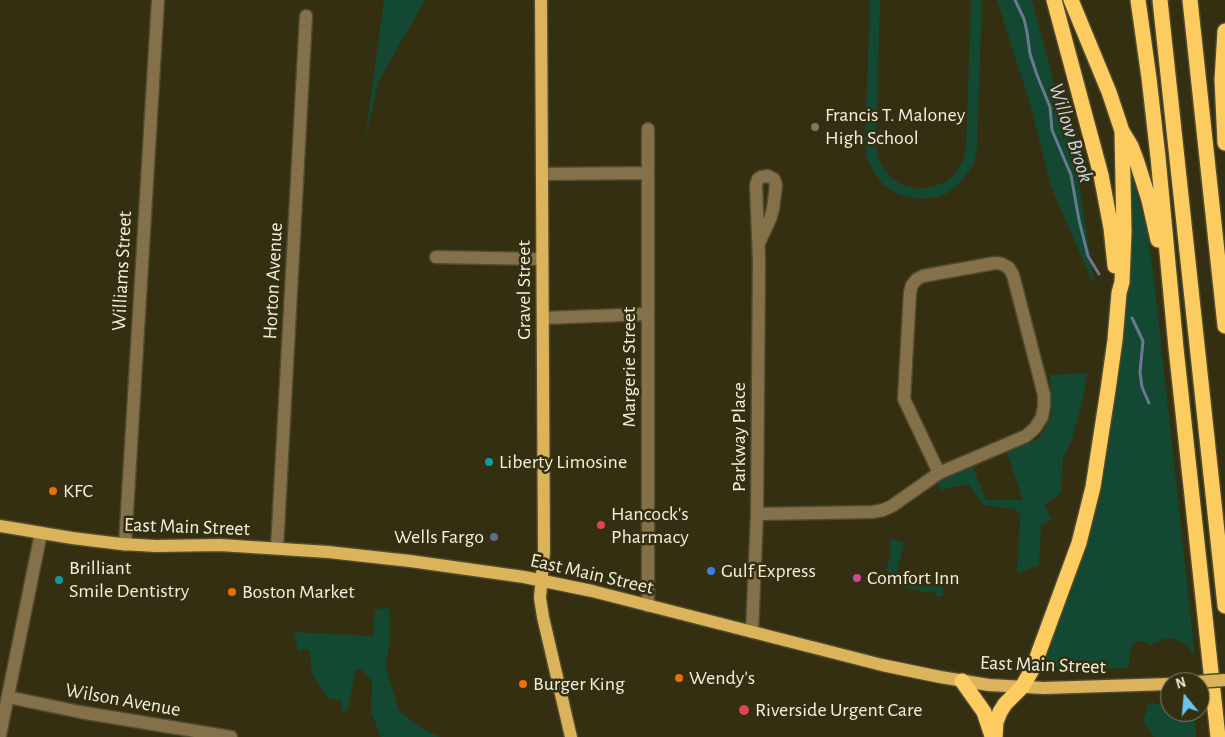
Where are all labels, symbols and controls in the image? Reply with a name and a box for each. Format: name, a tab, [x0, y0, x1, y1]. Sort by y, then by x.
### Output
water label: Willow Brook	[1043, 80, 1099, 186]
place label: Francis T. Maloney High School	[825, 103, 965, 150]
marker: Francis T. Maloney High School	[809, 121, 821, 133]
street label: Williams Street	[107, 210, 137, 332]
street label: Horton Avenue	[258, 222, 288, 340]
street label: Gravel Street	[512, 240, 536, 340]
street label: Margerie Street	[617, 307, 641, 427]
street label: Parkway Place	[727, 382, 751, 492]
place label: Liberty Limosine	[499, 450, 627, 474]
marker: Liberty Limosine	[483, 456, 495, 468]
place label: KFC	[63, 479, 93, 503]
marker: KFC	[47, 485, 59, 497]
place label: Hancock's Pharmacy	[611, 502, 689, 549]
street label: East Main Street	[124, 513, 250, 541]
marker: Hancock's Pharmacy	[595, 519, 607, 531]
place label: Wells Fargo	[394, 525, 484, 549]
marker: Wells Fargo	[488, 531, 500, 543]
street label: East Main Street	[528, 548, 656, 600]
place label: Brilliant Smile Dentistry	[69, 556, 189, 603]
place label: Gulf Express	[721, 559, 816, 583]
marker: Gulf Express	[705, 565, 717, 577]
place label: Comfort Inn	[867, 566, 959, 590]
marker: Comfort Inn	[851, 572, 863, 584]
marker: Brilliant Smile Dentistry	[53, 574, 65, 586]
place label: Boston Market	[242, 580, 355, 604]
marker: Boston Market	[226, 586, 238, 598]
street label: East Main Street	[980, 651, 1106, 679]
place label: Wendy's	[689, 666, 755, 690]
place label: Burger King	[533, 672, 625, 696]
marker: Wendy's	[673, 672, 685, 684]
north arrow	[1160, 672, 1210, 722]
text: N	[1174, 675, 1188, 692]
street label: Wilson Avenue	[64, 678, 182, 722]
marker: Burger King	[517, 678, 529, 690]
place label: Riverside Urgent Care	[755, 698, 923, 722]
marker: Riverside Urgent Care	[737, 703, 751, 717]

